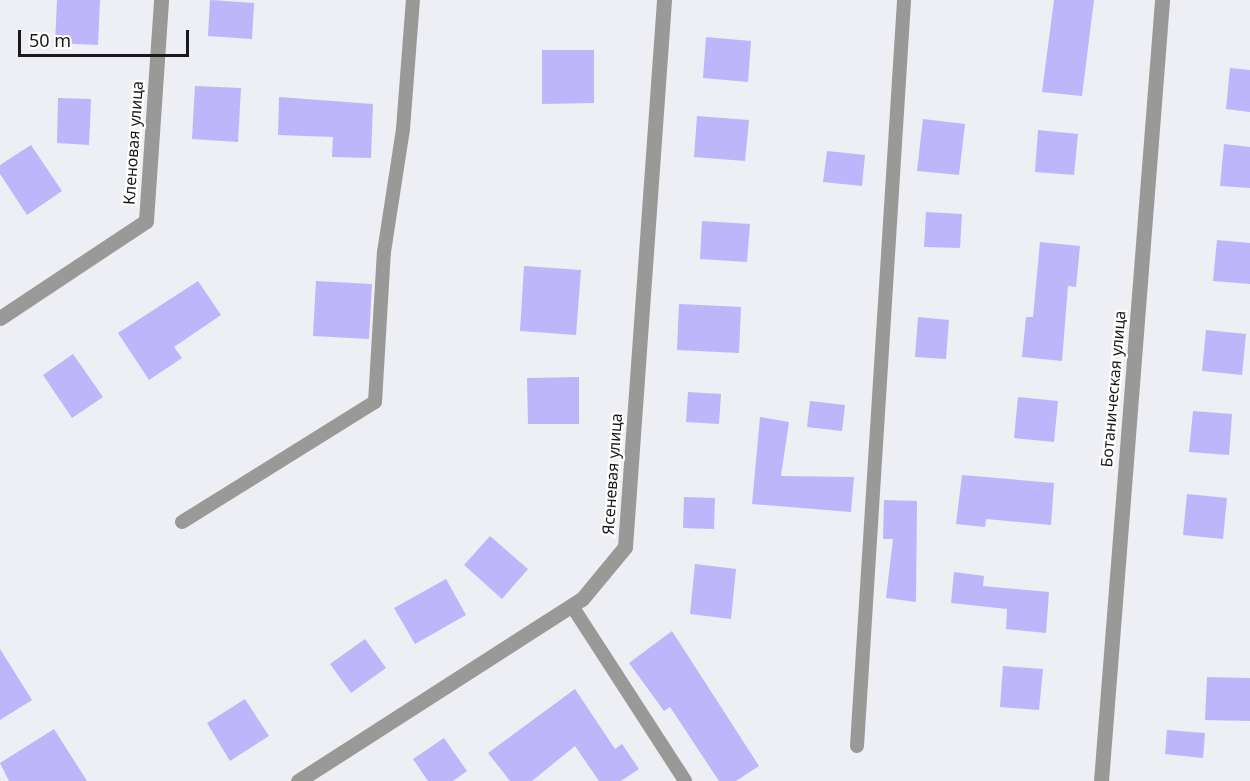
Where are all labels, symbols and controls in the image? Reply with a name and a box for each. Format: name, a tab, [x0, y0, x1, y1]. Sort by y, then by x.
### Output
scale bar	[21, 18, 192, 56]
text: 50 m	[29, 28, 71, 52]
street label: Кленовая улица	[119, 80, 147, 206]
street label: Ботаническая улица	[1097, 310, 1129, 468]
street label: Ясеневая улица	[598, 412, 626, 536]

